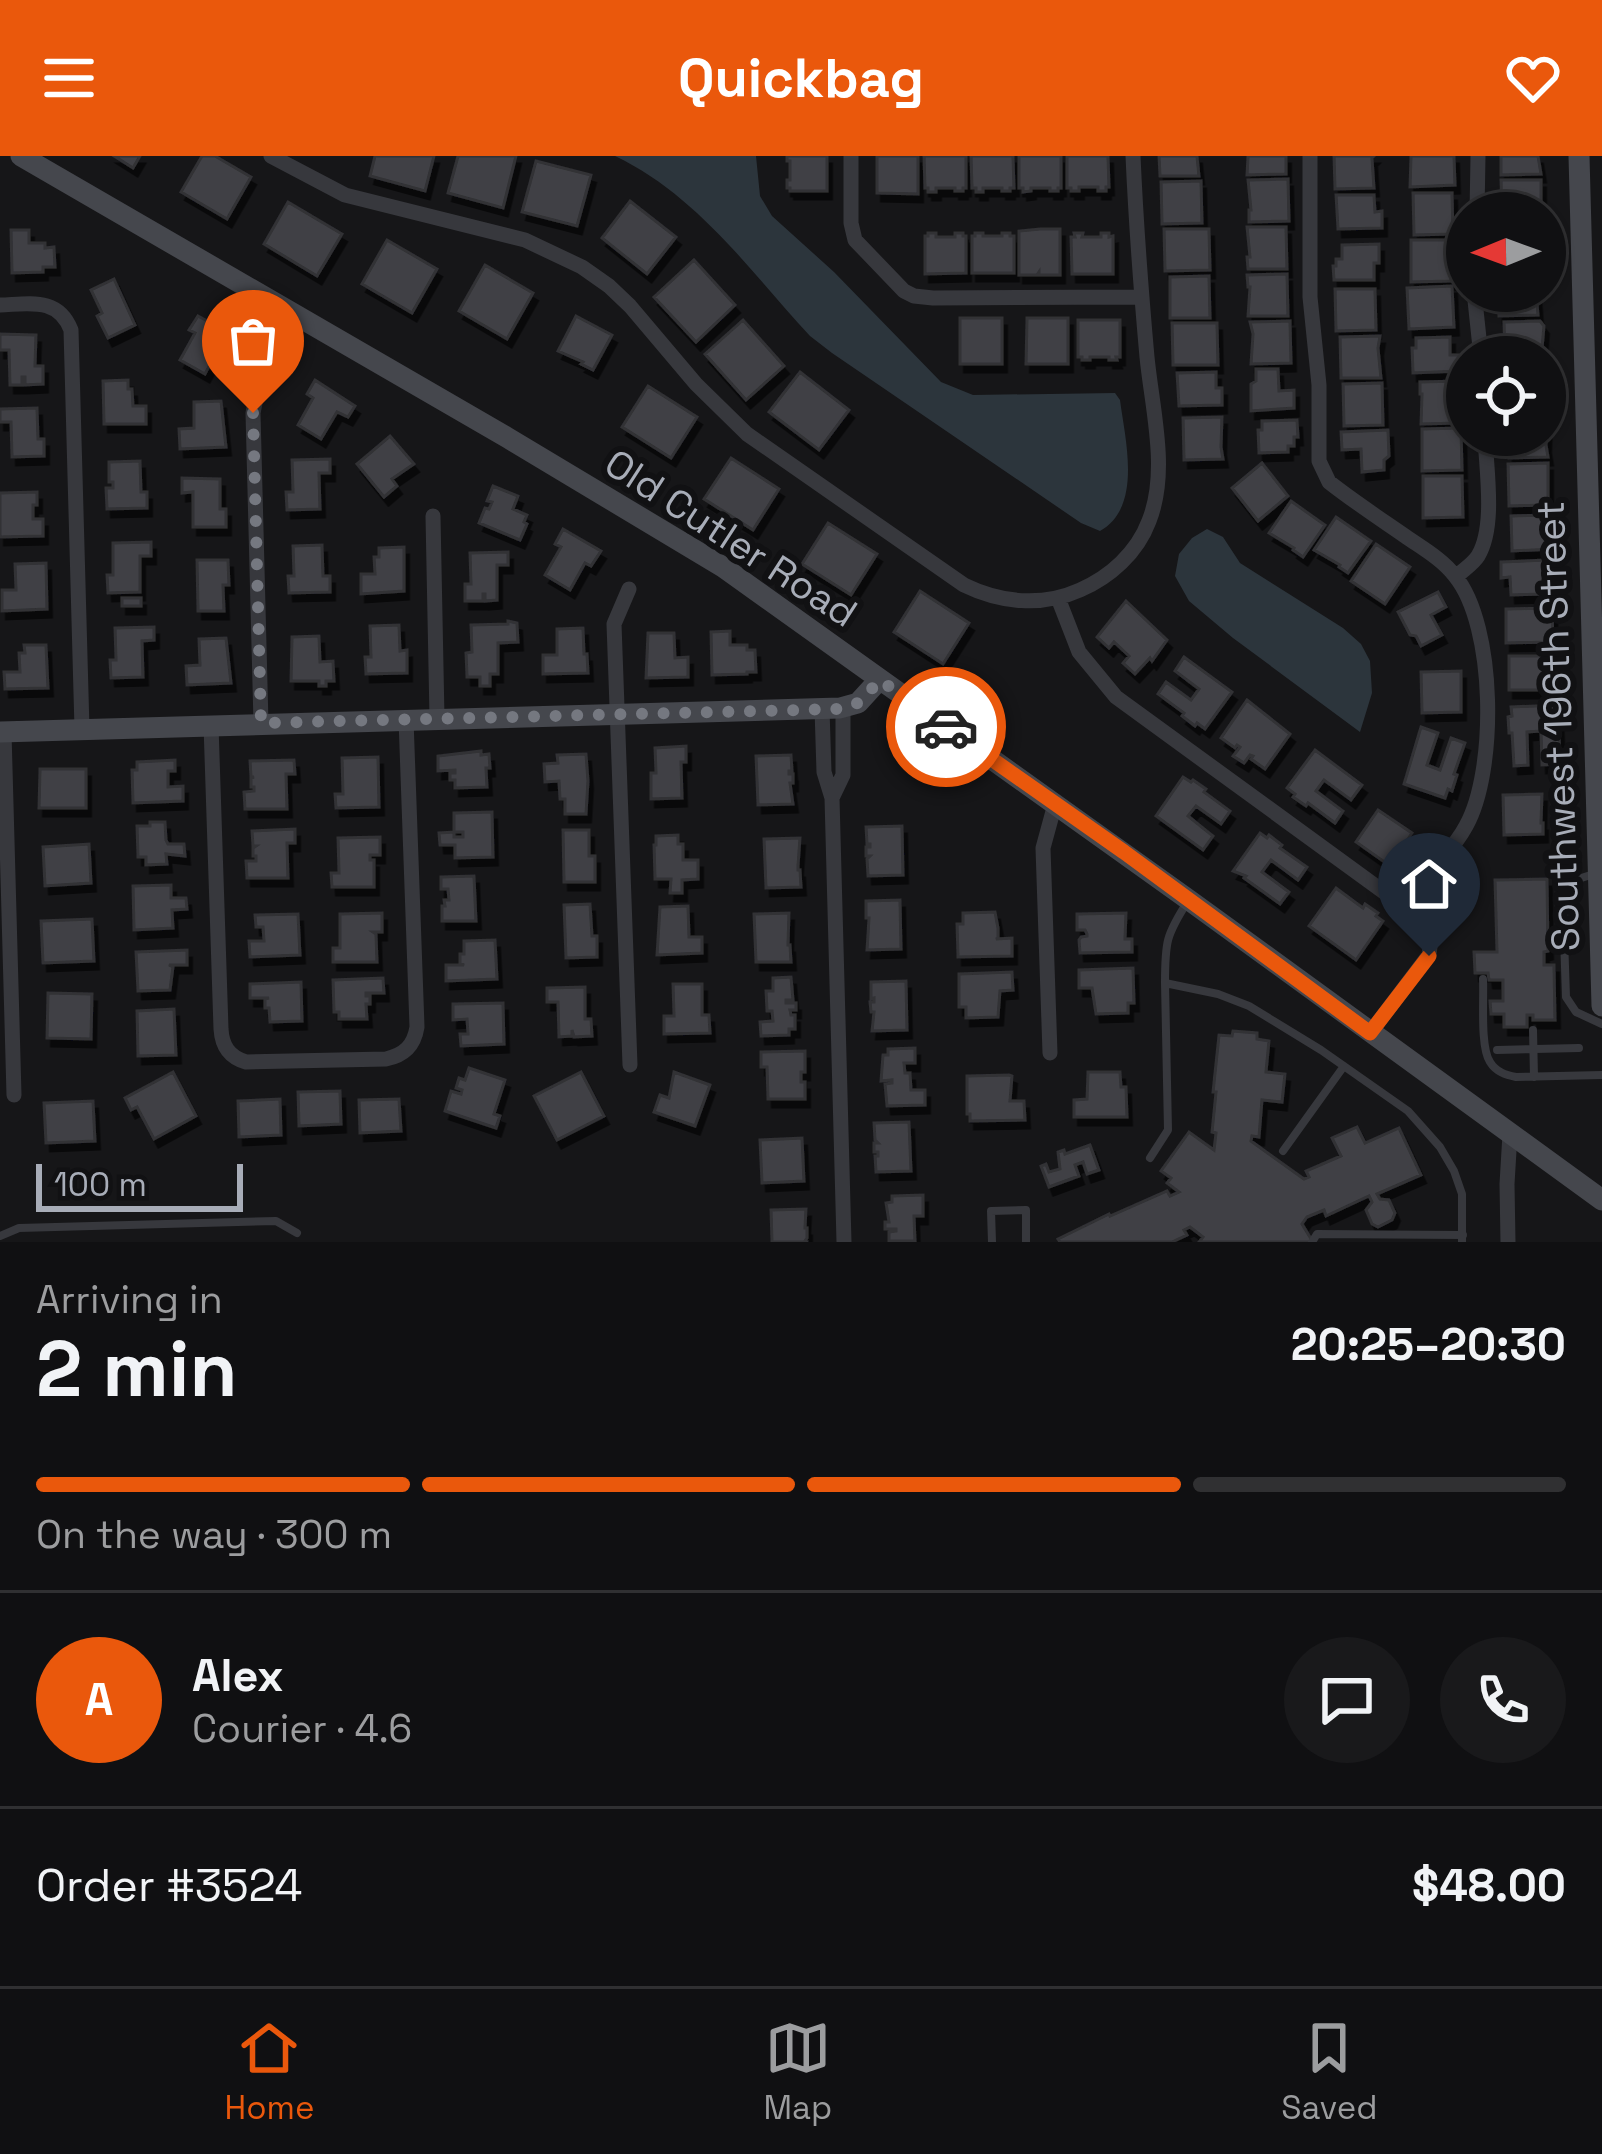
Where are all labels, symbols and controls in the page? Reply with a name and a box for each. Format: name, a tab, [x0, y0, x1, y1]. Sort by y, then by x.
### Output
text: Quickbag	[678, 44, 924, 113]
icon: menu	[36, 45, 102, 111]
icon: heart	[1500, 45, 1566, 111]
north arrow	[1446, 192, 1566, 312]
map controls	[1446, 192, 1566, 456]
pin	[202, 290, 304, 413]
icon: bag	[220, 308, 286, 374]
button: locate	[1446, 336, 1566, 456]
street label: Old Cutler Road	[596, 438, 866, 638]
street label: Southwest 196th Street	[1526, 500, 1590, 952]
courier	[886, 667, 1006, 787]
icon: car	[913, 694, 979, 760]
pin	[1378, 833, 1480, 956]
icon: home	[1396, 851, 1462, 917]
scale bar	[36, 1158, 243, 1211]
text: 100 m	[54, 1164, 147, 1206]
text: Arriving in	[36, 1275, 223, 1324]
text: 20:25–20:30	[1291, 1316, 1566, 1373]
text: 2 min	[36, 1319, 238, 1419]
text: On the way · 300 m	[36, 1510, 392, 1559]
button: chat	[1284, 1637, 1410, 1763]
button: phone	[1440, 1637, 1566, 1763]
text: Alex	[192, 1647, 284, 1704]
text: A	[85, 1671, 113, 1728]
text: Courier · 4.6	[192, 1704, 412, 1753]
text: Order #3524	[36, 1857, 302, 1914]
text: $48.00	[1412, 1857, 1566, 1914]
tab: Home	[225, 2015, 314, 2129]
tab: Map	[763, 2015, 832, 2129]
tab: Saved	[1281, 2015, 1377, 2129]

